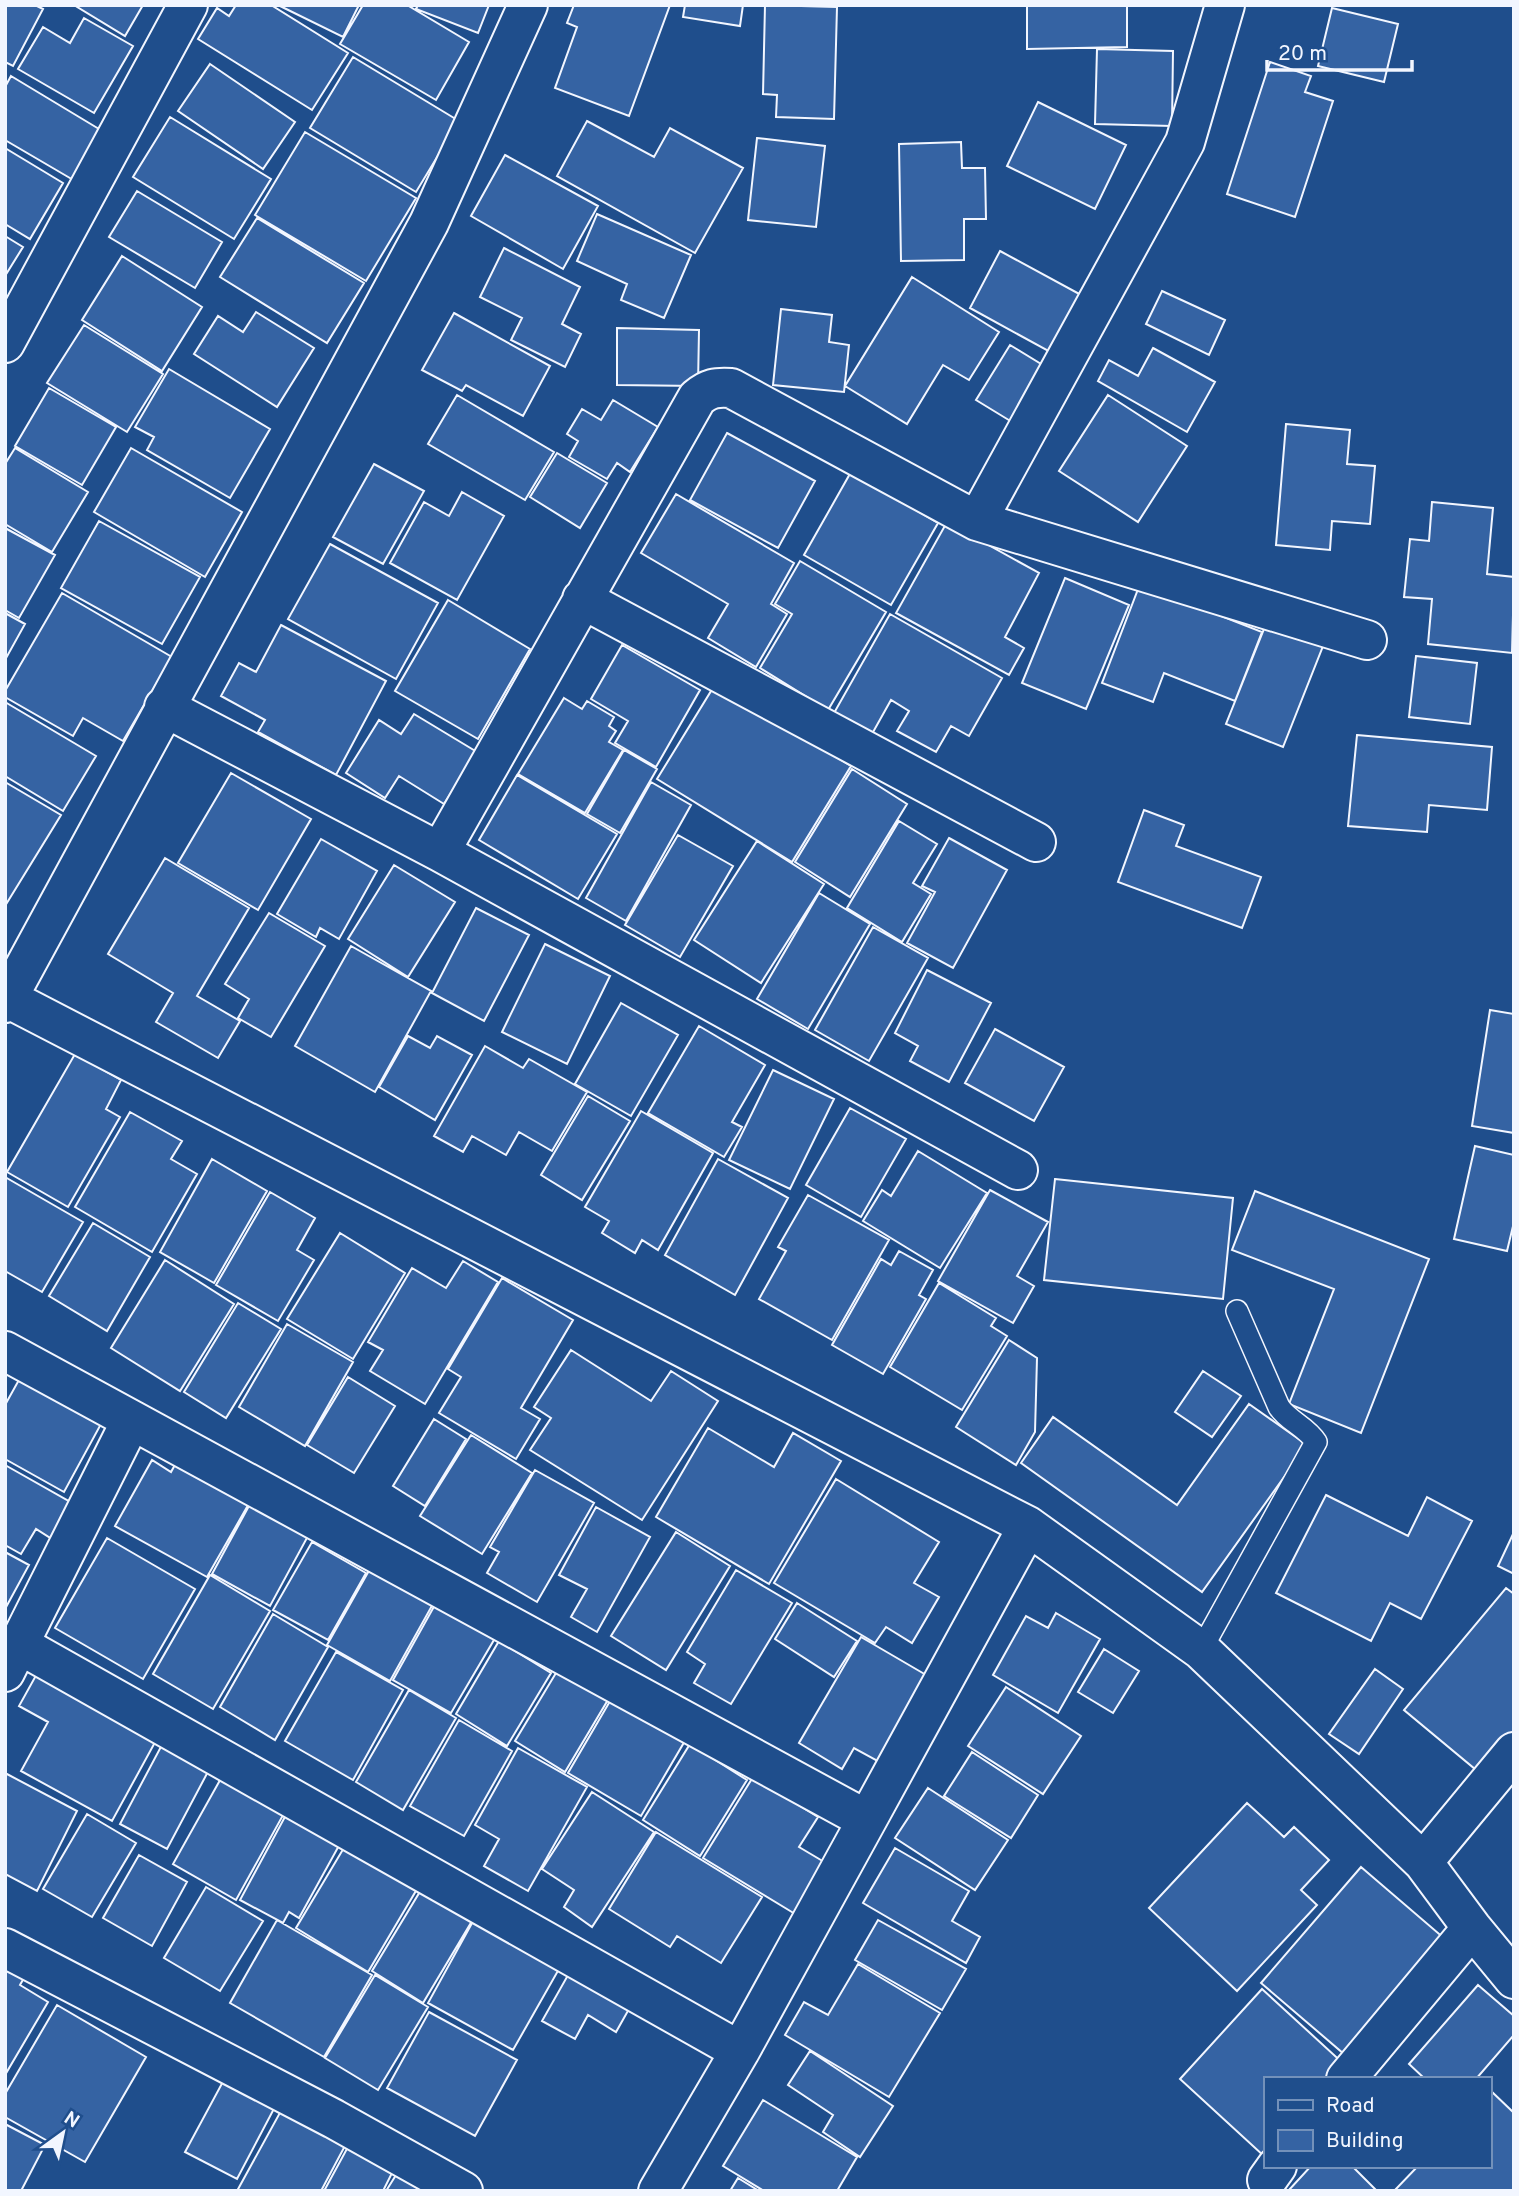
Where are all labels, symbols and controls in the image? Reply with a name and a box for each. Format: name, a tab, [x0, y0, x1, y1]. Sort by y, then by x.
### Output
scale bar	[1267, 28, 1412, 72]
text: 20 m	[1278, 41, 1327, 68]
legend	[1264, 2077, 1491, 2168]
text: Road	[1326, 2093, 1375, 2120]
north arrow	[28, 2098, 98, 2168]
text: N	[59, 2107, 83, 2134]
text: Building	[1326, 2128, 1404, 2155]

